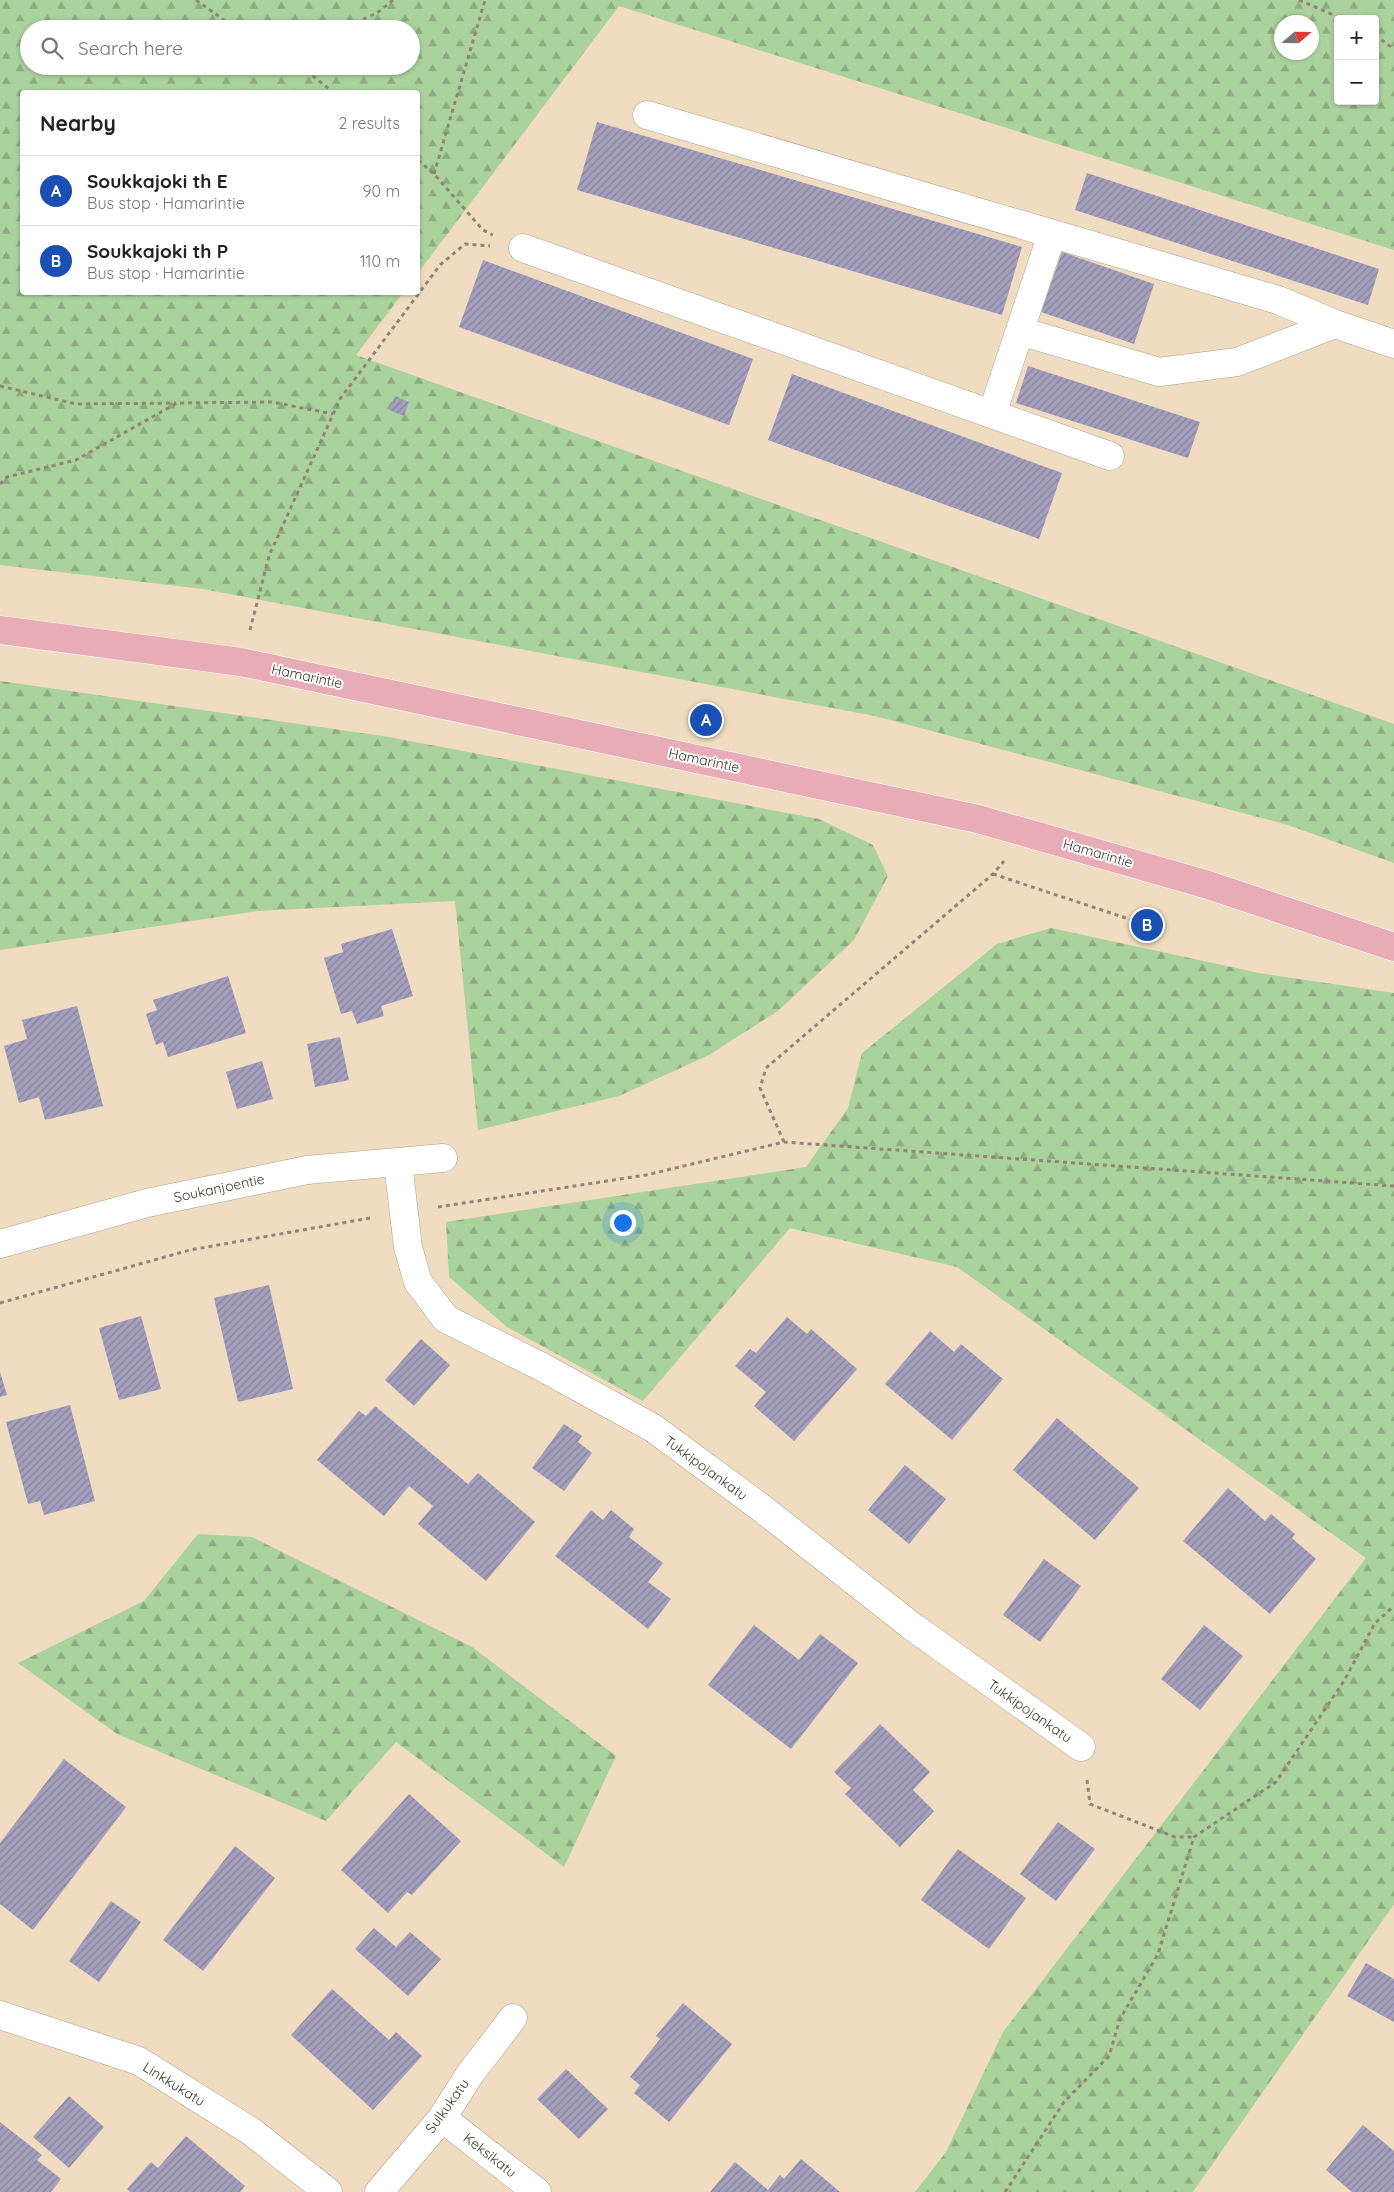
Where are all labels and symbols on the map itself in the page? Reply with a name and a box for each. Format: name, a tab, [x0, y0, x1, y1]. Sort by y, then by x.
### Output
north arrow	[1274, 15, 1319, 60]
street label: Hamarintie	[270, 660, 344, 692]
pin: A	[690, 701, 722, 739]
street label: Hamarintie	[667, 744, 741, 776]
street label: Hamarintie	[1061, 834, 1135, 872]
pin: B	[1131, 906, 1163, 944]
street label: Soukanjoentie	[172, 1170, 266, 1206]
your location	[610, 1210, 636, 1236]
street label: Tukkipojankatu	[661, 1432, 751, 1504]
street label: Tukkipojankatu	[984, 1675, 1076, 1747]
street label: Linkkukatu	[140, 2058, 208, 2110]
street label: Sulkukatu	[421, 2075, 473, 2137]
street label: Keksikatu	[460, 2129, 520, 2181]

